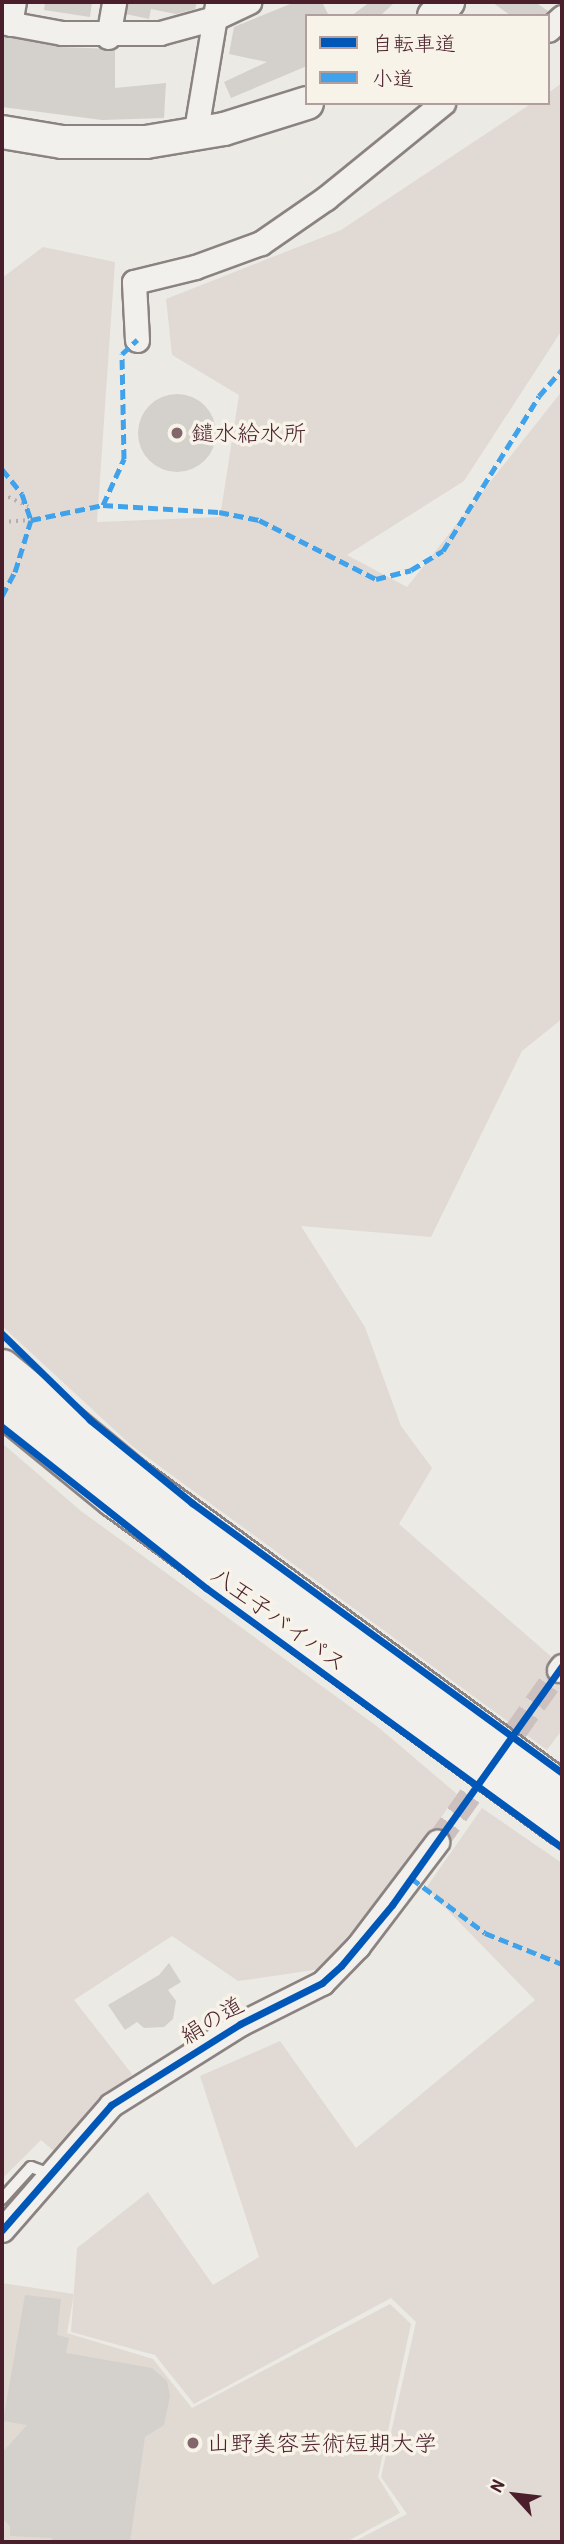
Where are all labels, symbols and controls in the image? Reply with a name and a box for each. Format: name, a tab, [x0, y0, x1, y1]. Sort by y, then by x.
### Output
legend	[305, 14, 550, 105]
text: 自転車道	[372, 29, 456, 58]
text: 小道	[372, 64, 414, 93]
place label: 鑓水給水所	[191, 419, 306, 447]
marker: 鑓水給水所	[169, 425, 185, 441]
street label: 八王子バイパス	[206, 1561, 352, 1677]
street label: 絹の道	[175, 1990, 249, 2050]
place label: 山野美容芸術短期大学	[207, 2429, 437, 2457]
marker: 山野美容芸術短期大学	[185, 2435, 201, 2451]
north arrow	[480, 2460, 550, 2530]
text: N	[482, 2475, 510, 2496]

